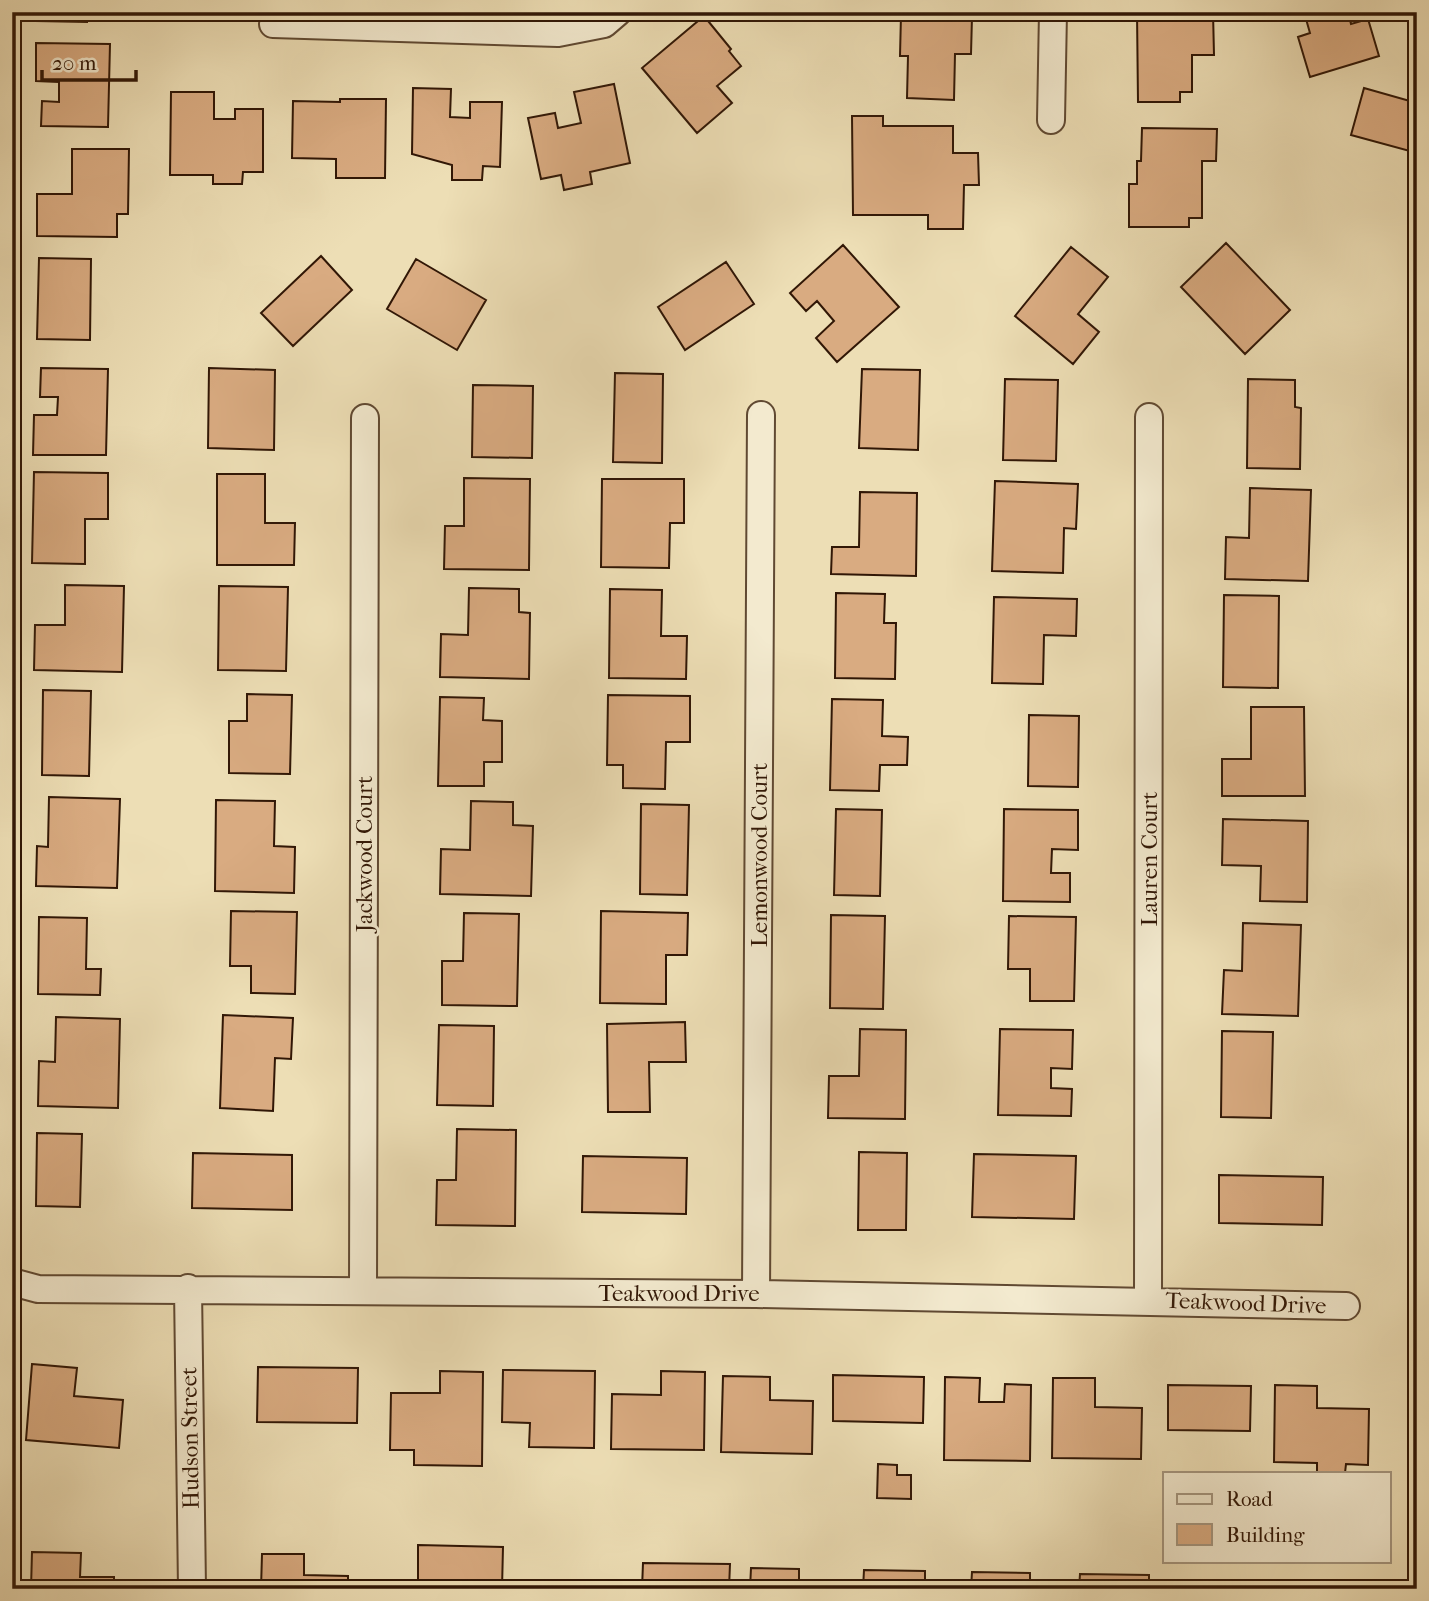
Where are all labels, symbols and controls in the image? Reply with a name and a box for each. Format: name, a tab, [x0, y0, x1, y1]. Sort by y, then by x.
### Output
scale bar	[42, 38, 136, 82]
text: 20 m	[52, 51, 97, 75]
street label: Lemonwood Court	[746, 763, 773, 947]
street label: Jackwood Court	[351, 776, 378, 934]
street label: Lauren Court	[1136, 792, 1163, 926]
street label: Teakwood Drive	[598, 1280, 760, 1307]
street label: Teakwood Drive	[1165, 1287, 1327, 1319]
street label: Hudson Street	[175, 1367, 205, 1509]
legend	[1163, 1472, 1390, 1562]
text: Road	[1226, 1487, 1273, 1511]
text: Building	[1226, 1523, 1305, 1547]

